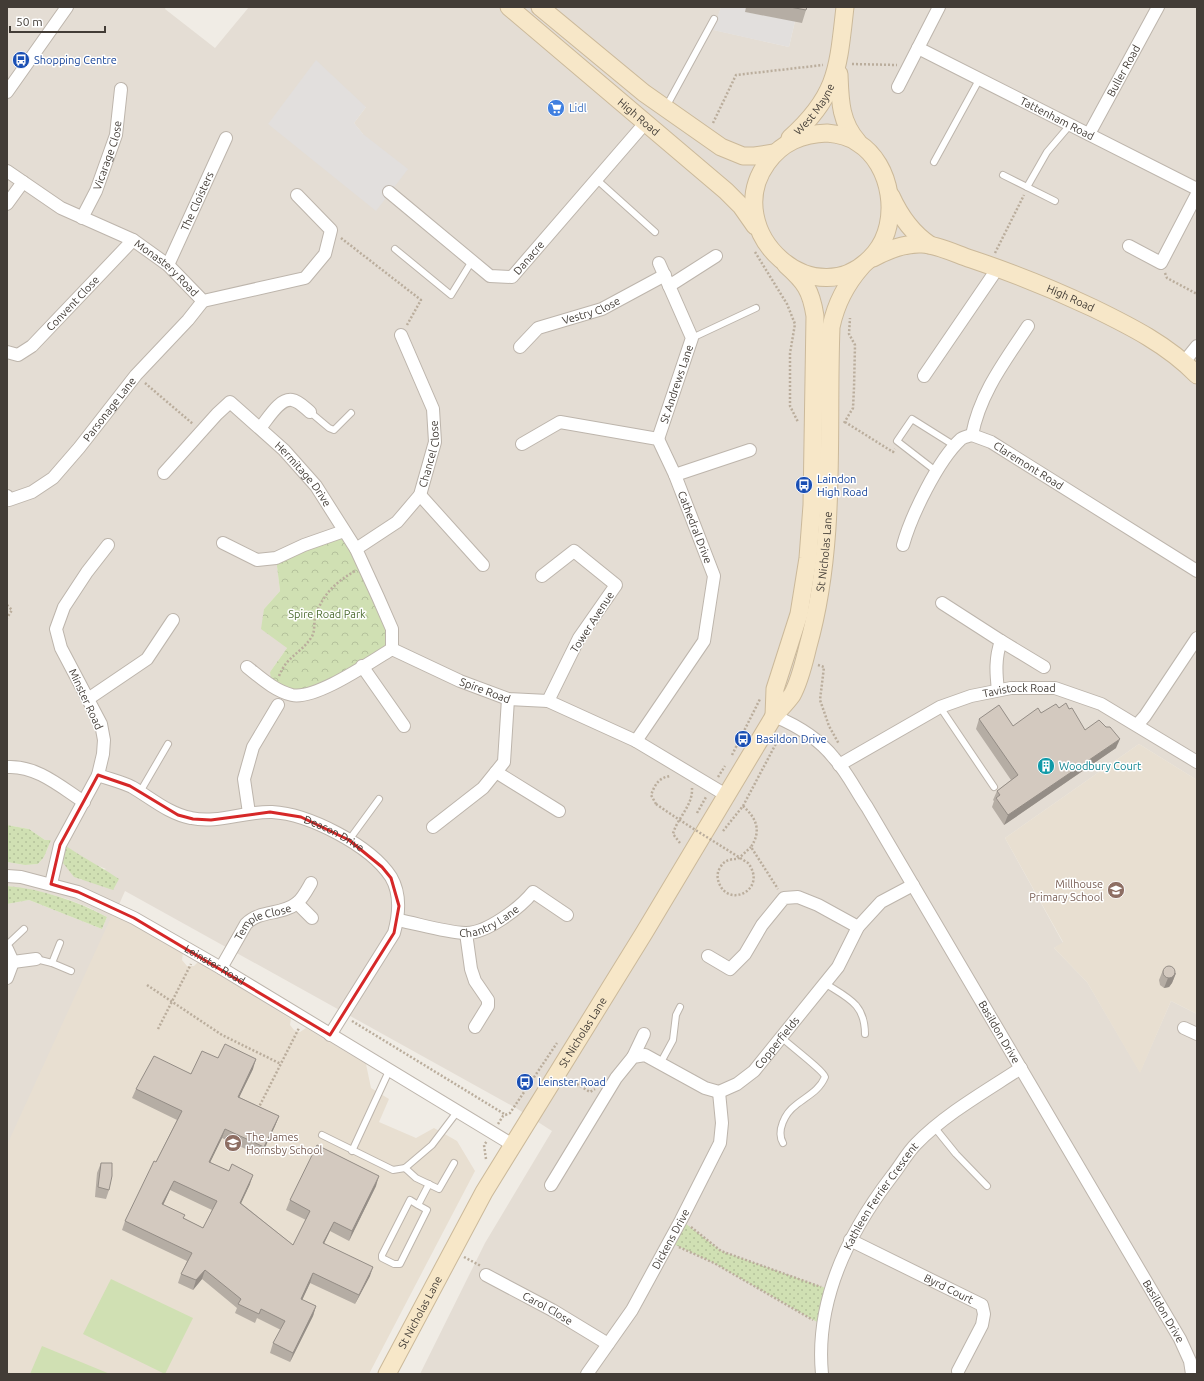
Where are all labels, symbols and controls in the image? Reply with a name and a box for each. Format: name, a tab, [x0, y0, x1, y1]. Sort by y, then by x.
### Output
scale bar	[10, 8, 105, 34]
text: 50 m	[16, 15, 43, 28]
street label: Buller Road	[1104, 43, 1142, 99]
bus stop icon: Shopping Centre	[11, 50, 31, 70]
place label: Shopping Centre	[34, 54, 117, 66]
street label: West Mayne	[792, 82, 837, 137]
street label: Tattenham Road	[1018, 95, 1096, 142]
street label: High Road	[615, 96, 662, 138]
supermarket icon: Lidl	[546, 98, 566, 118]
place label: Lidl	[569, 102, 587, 114]
street label: Vicarage Close	[91, 120, 124, 192]
street label: The Cloisters	[178, 170, 216, 233]
street label: Monastery Road	[132, 237, 201, 299]
street label: Danacre	[511, 238, 547, 277]
street label: Convent Close	[44, 273, 101, 333]
street label: High Road	[1045, 282, 1096, 314]
street label: Vestry Close	[561, 294, 622, 327]
street label: St Andrews Lane	[658, 343, 695, 425]
street label: Parsonage Lane	[81, 375, 138, 444]
street label: Chancel Close	[416, 420, 441, 489]
street label: Hermitage Drive	[273, 439, 333, 509]
street label: Claremont Road	[991, 439, 1066, 492]
place label: Laindon High Road	[817, 473, 868, 498]
bus stop icon: Laindon High Road	[794, 475, 814, 495]
street label: Cathedral Drive	[676, 489, 715, 565]
street label: St Nicholas Lane	[814, 511, 834, 592]
street label: Tower Avenue	[568, 589, 616, 655]
park label: Spire Road Park	[288, 608, 366, 620]
street label: Minster Road	[67, 667, 105, 731]
street label: Spire Road	[458, 675, 512, 705]
street label: Tavistock Road	[981, 682, 1056, 700]
bus stop icon: Basildon Drive	[733, 729, 753, 749]
place label: Basildon Drive	[756, 733, 827, 745]
building icon: Woodbury Court	[1036, 756, 1056, 776]
place label: Woodbury Court	[1059, 760, 1142, 772]
street label: Deacon Drive	[302, 813, 366, 854]
place label: Millhouse Primary School	[1029, 878, 1103, 903]
school or university icon: Millhouse Primary School	[1106, 880, 1126, 900]
street label: Temple Close	[232, 902, 293, 942]
street label: Chantry Lane	[459, 903, 521, 939]
street label: Leinster Road	[182, 942, 247, 987]
street label: St Nicholas Lane	[556, 995, 609, 1070]
street label: Basildon Drive	[976, 998, 1022, 1065]
street label: Copperfields	[752, 1014, 802, 1071]
bus stop icon: Leinster Road	[515, 1072, 535, 1092]
place label: Leinster Road	[538, 1076, 606, 1088]
place label: The James Hornsby School	[246, 1131, 323, 1156]
school or university icon: The James Hornsby School	[223, 1133, 243, 1153]
street label: Kathleen Ferrier Crescent	[841, 1139, 921, 1252]
street label: Dickens Drive	[649, 1207, 692, 1271]
street label: Byrd Court	[922, 1271, 976, 1306]
street label: St Nicholas Lane	[396, 1274, 444, 1351]
street label: Basildon Drive	[1140, 1278, 1187, 1345]
street label: Carol Close	[521, 1290, 575, 1327]

